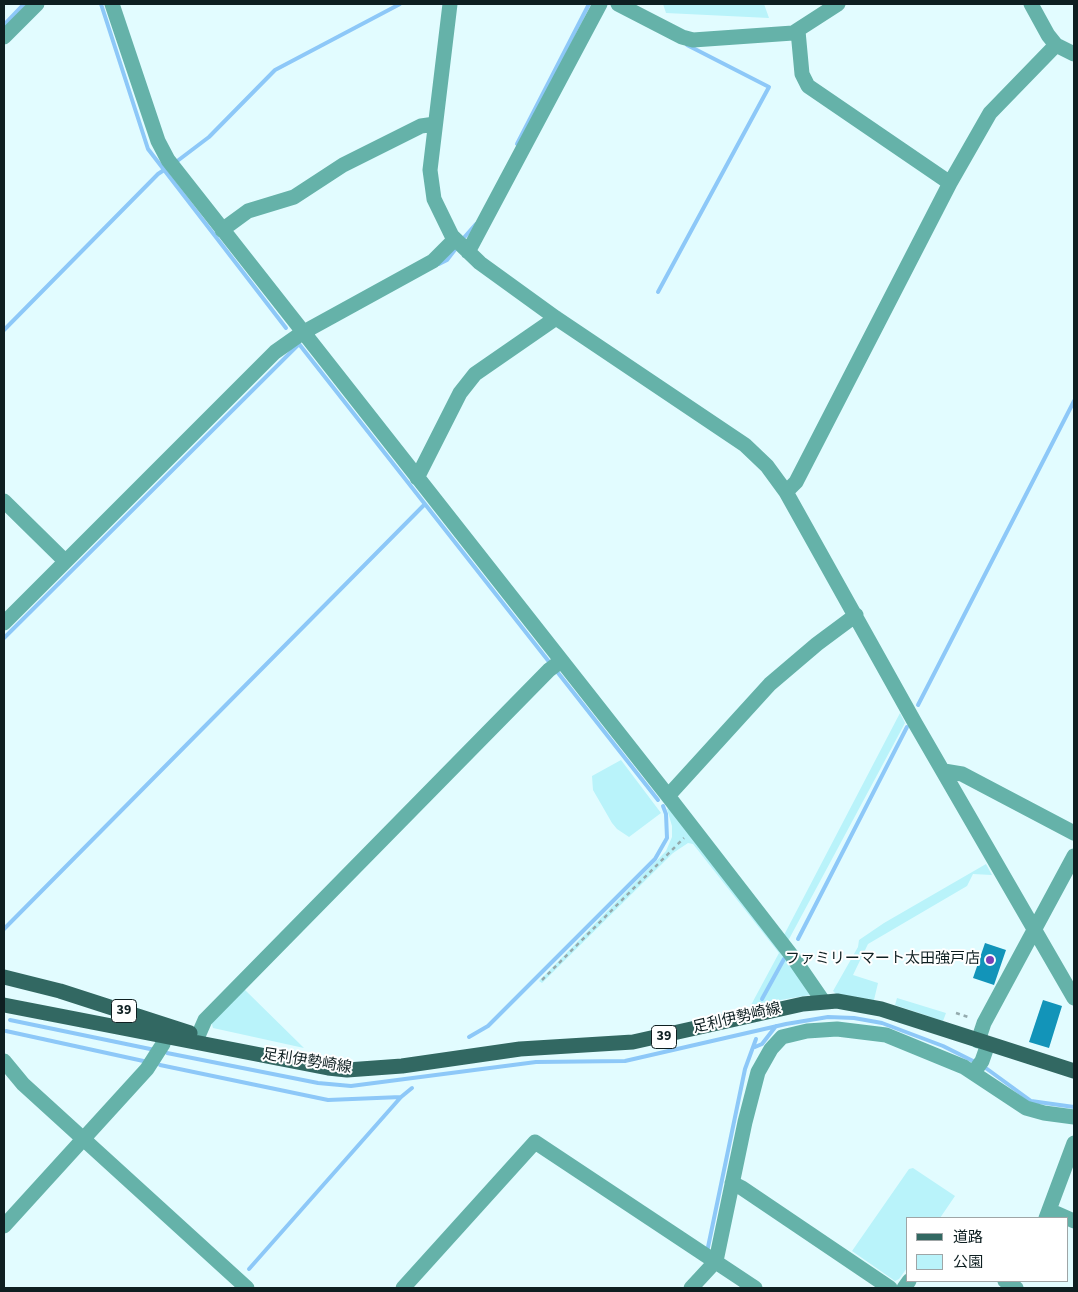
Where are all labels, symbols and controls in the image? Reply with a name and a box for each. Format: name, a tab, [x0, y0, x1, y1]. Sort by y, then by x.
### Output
place label: ファミリーマート太田強戸店	[785, 951, 980, 969]
marker: ファミリーマート太田強戸店	[984, 954, 996, 966]
road number: 39	[112, 999, 136, 1022]
street label: 足利伊勢崎線	[691, 1000, 783, 1038]
road number: 39	[652, 1026, 676, 1048]
street label: 足利伊勢崎線	[261, 1046, 353, 1078]
legend	[906, 1217, 1068, 1282]
text: 道路	[953, 1227, 983, 1248]
text: 公園	[953, 1252, 983, 1273]

